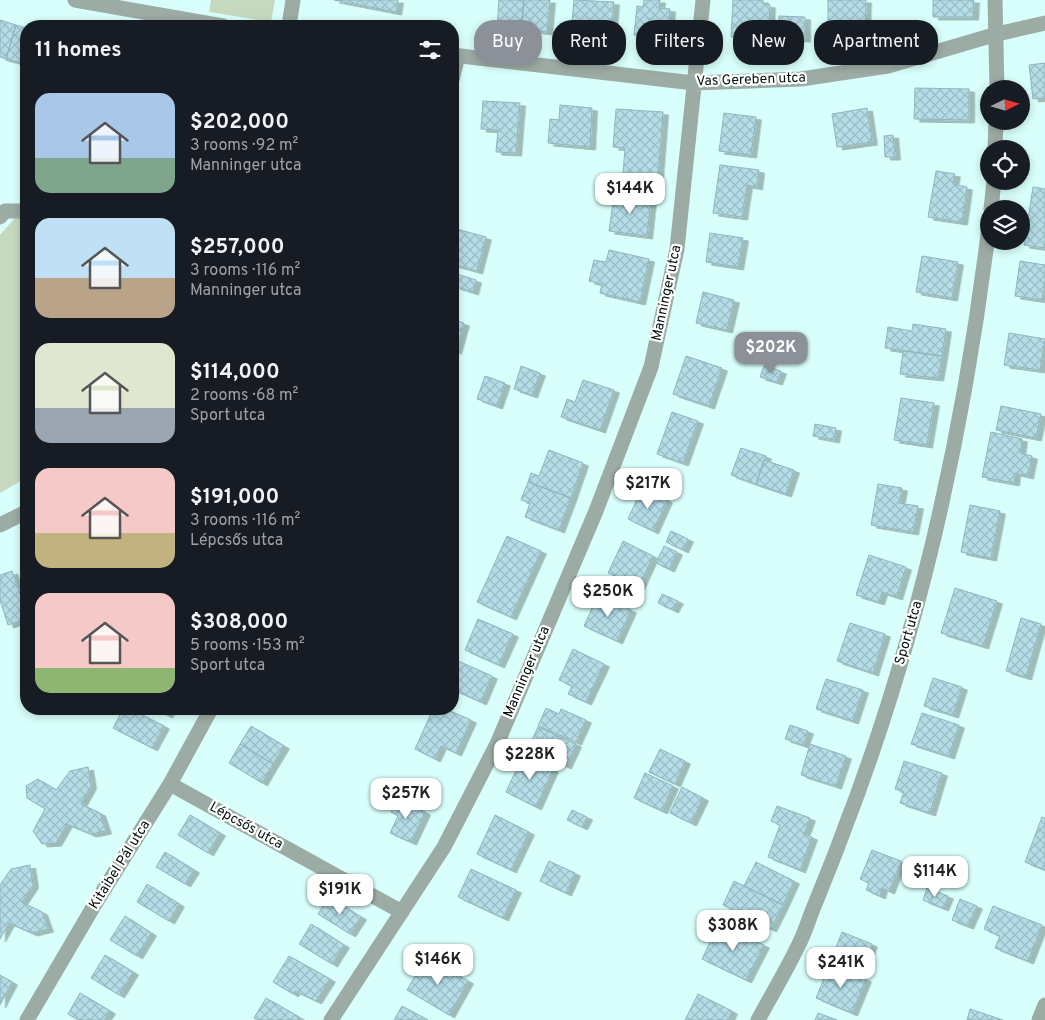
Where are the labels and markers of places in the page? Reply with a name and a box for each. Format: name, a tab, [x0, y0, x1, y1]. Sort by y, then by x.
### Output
pin: $144K	[595, 172, 665, 215]
pin: $202K	[736, 332, 806, 374]
pin: $217K	[613, 468, 683, 510]
pin: $250K	[573, 576, 643, 618]
pin: $228K	[495, 738, 565, 781]
pin: $257K	[371, 778, 441, 820]
pin: $114K	[900, 856, 970, 898]
pin: $191K	[305, 874, 375, 916]
pin: $308K	[698, 910, 768, 952]
pin: $146K	[403, 944, 473, 986]
pin: $241K	[806, 946, 876, 989]

